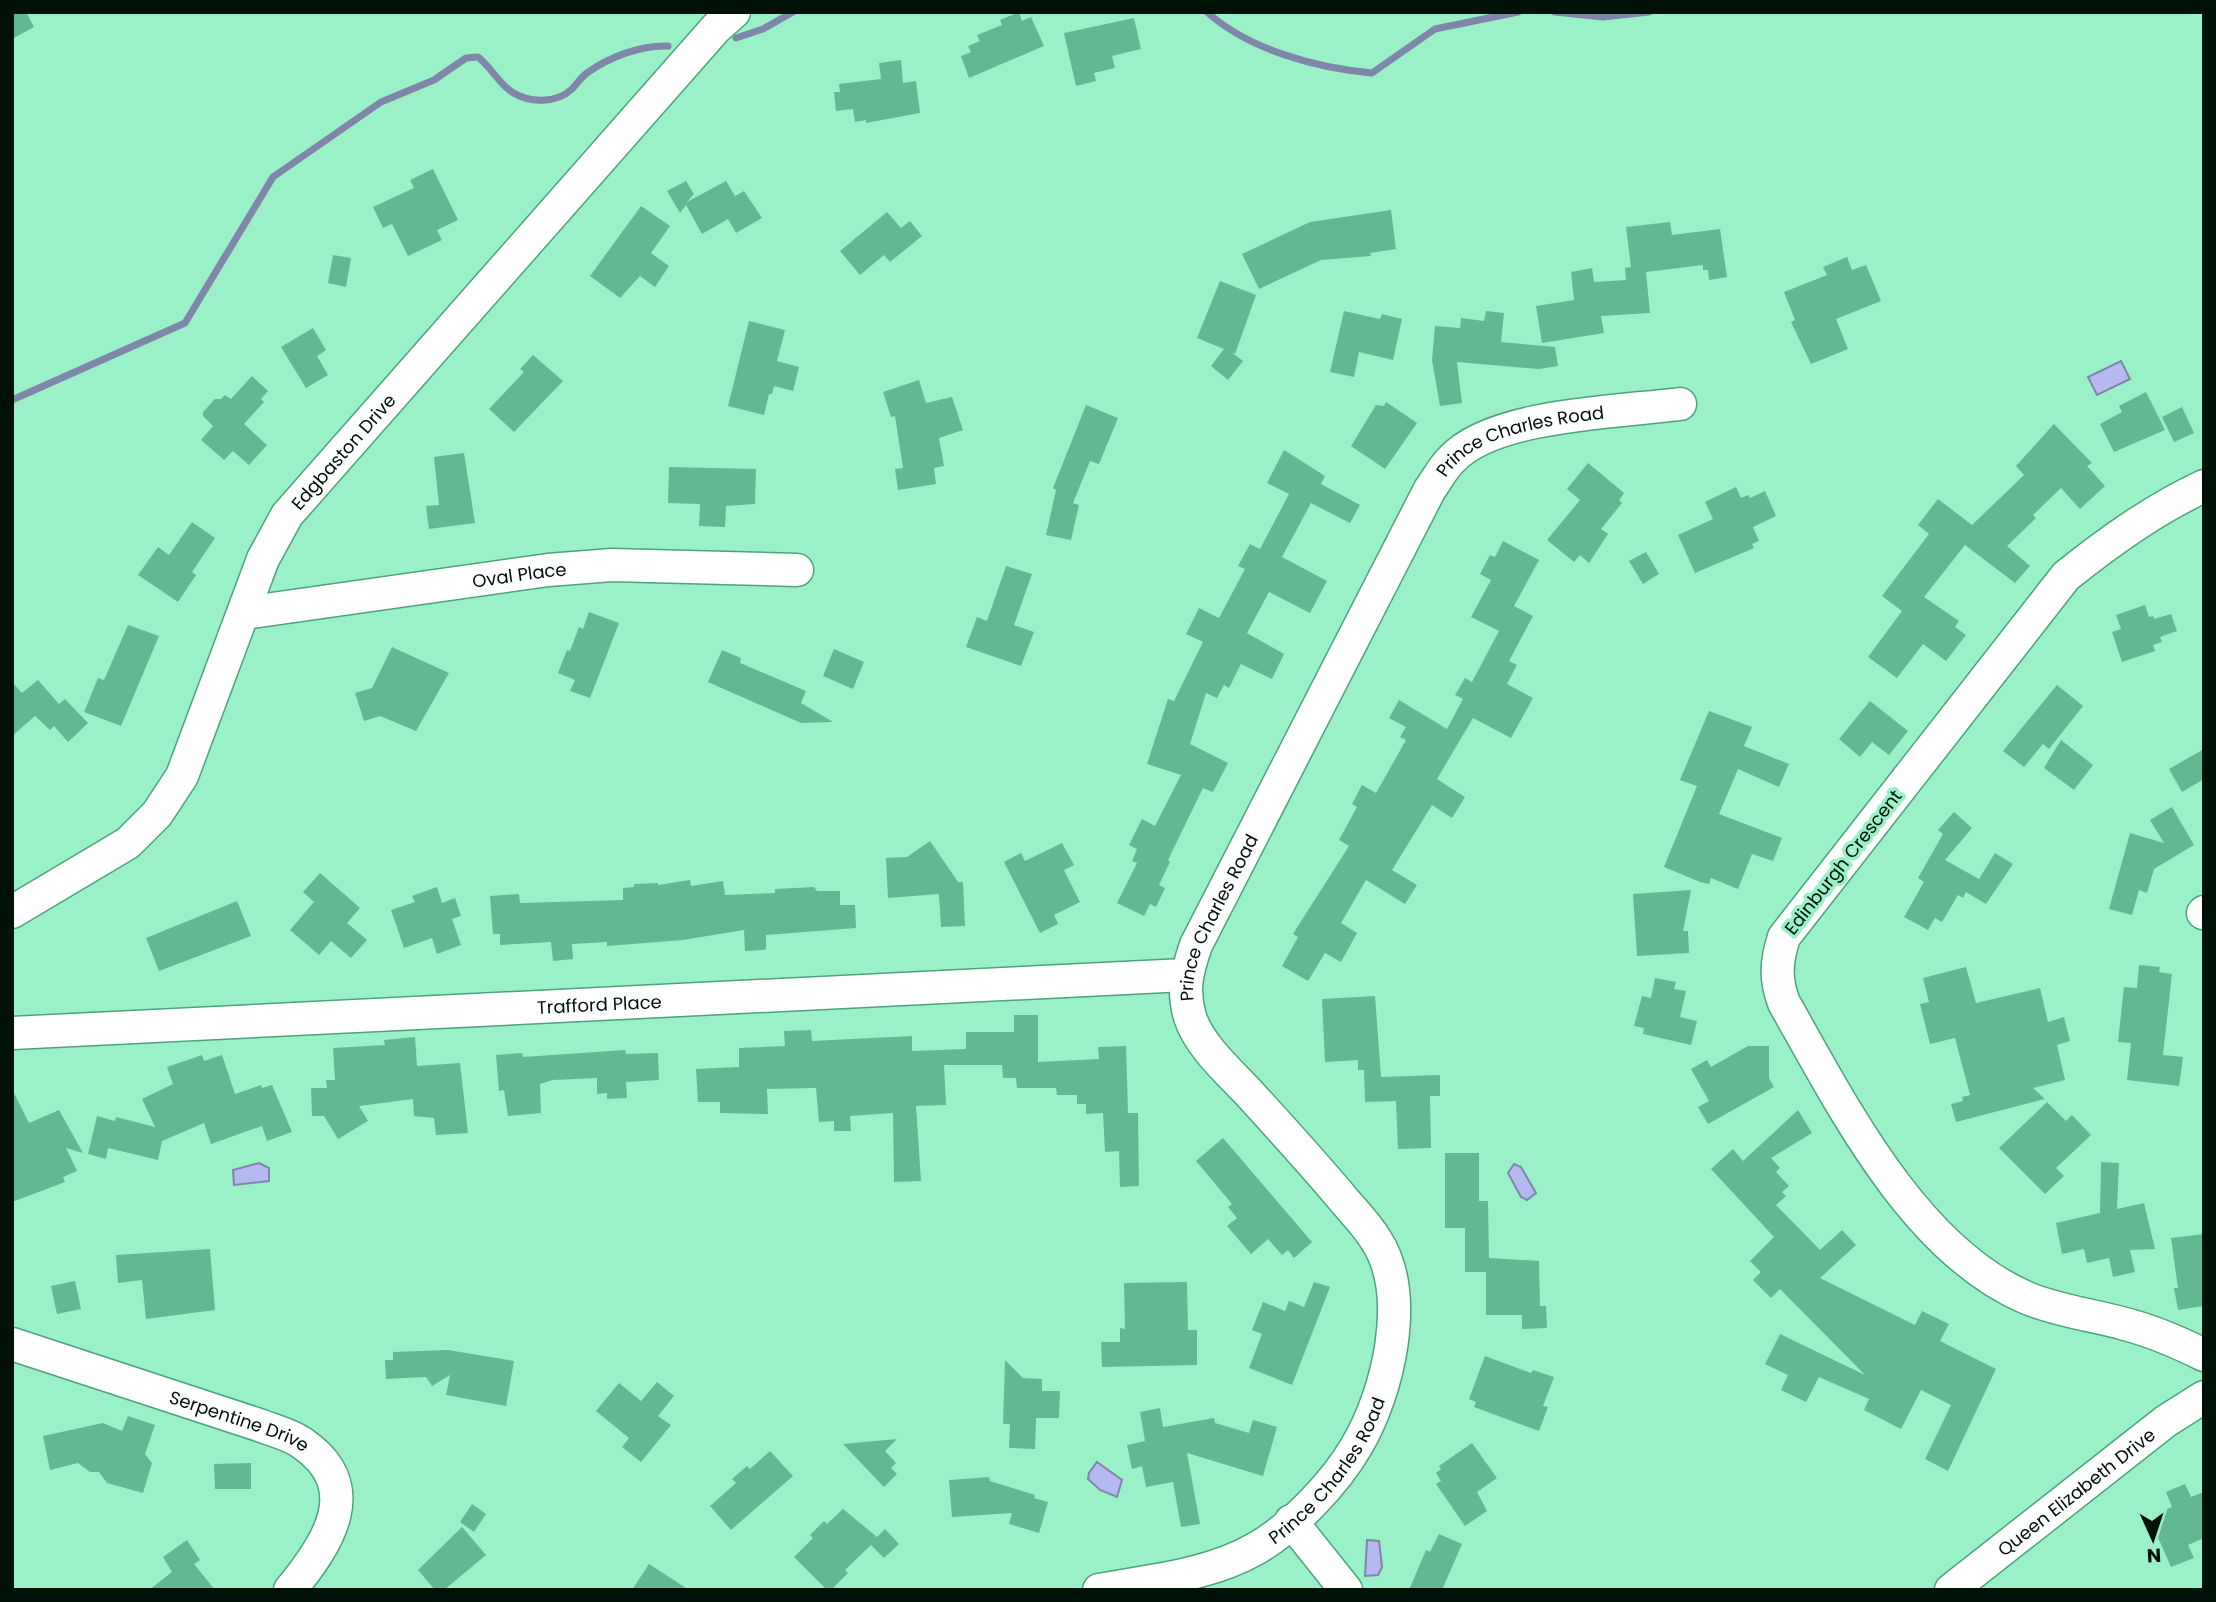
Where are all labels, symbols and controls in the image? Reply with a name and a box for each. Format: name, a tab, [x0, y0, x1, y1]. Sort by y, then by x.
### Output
street label: Edgbaston Drive	[285, 388, 401, 515]
street label: Prince Charles Road	[1430, 399, 1605, 481]
street label: Oval Place	[471, 556, 567, 593]
street label: Edinburgh Crescent	[1778, 784, 1908, 940]
street label: Prince Charles Road	[1173, 829, 1263, 1002]
street label: Trafford Place	[536, 988, 662, 1020]
street label: Serpentine Drive	[166, 1384, 315, 1457]
street label: Prince Charles Road	[1263, 1393, 1390, 1549]
street label: Queen Elizabeth Drive	[1992, 1422, 2160, 1562]
north arrow	[2118, 1504, 2188, 1574]
text: N	[2146, 1542, 2162, 1569]

